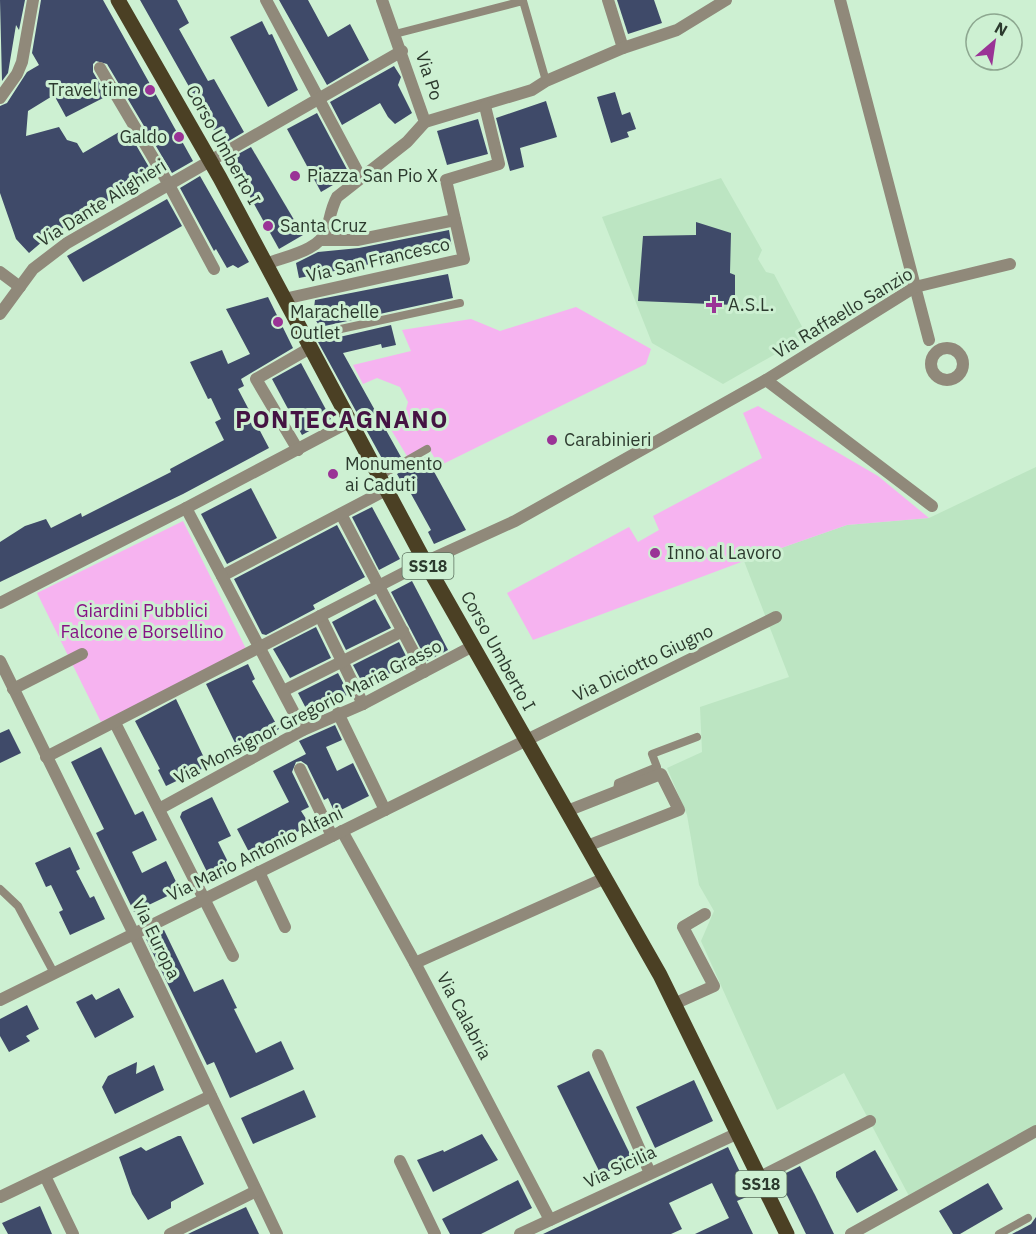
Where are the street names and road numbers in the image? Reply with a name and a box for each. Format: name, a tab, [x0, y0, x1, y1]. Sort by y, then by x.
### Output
street label: Via Po	[411, 49, 448, 103]
street label: Corso Umberto I	[181, 81, 266, 209]
street label: Via Dante Alighieri	[33, 154, 170, 251]
street label: Via San Francesco	[304, 232, 452, 287]
street label: Via Raffaello Sanzio	[769, 262, 917, 363]
road number: SS18	[402, 553, 454, 579]
street label: Corso Umberto I	[456, 587, 541, 715]
street label: Via Diciotto Giugno	[569, 619, 717, 706]
street label: Via Monsignor Gregorio Maria Grasso	[170, 634, 445, 789]
street label: Via Mario Antonio Alfani	[163, 801, 346, 906]
street label: Via Europa	[127, 895, 186, 983]
street label: Via Calabria	[432, 968, 497, 1064]
street label: Via Sicilia	[580, 1140, 660, 1193]
road number: SS18	[736, 1171, 786, 1197]

